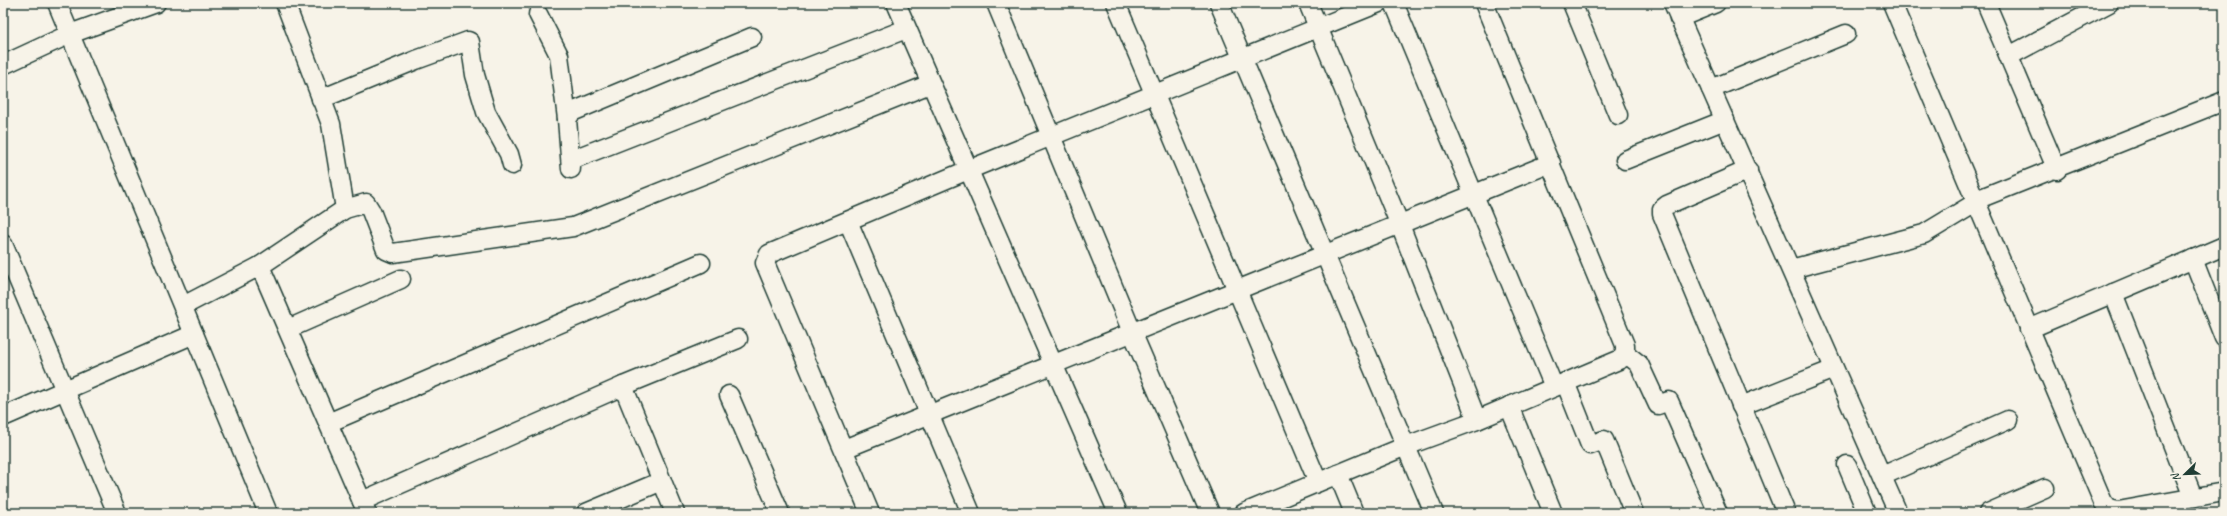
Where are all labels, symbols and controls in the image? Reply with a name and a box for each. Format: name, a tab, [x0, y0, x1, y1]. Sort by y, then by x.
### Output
north arrow	[2165, 454, 2205, 494]
text: N	[2167, 470, 2184, 484]

